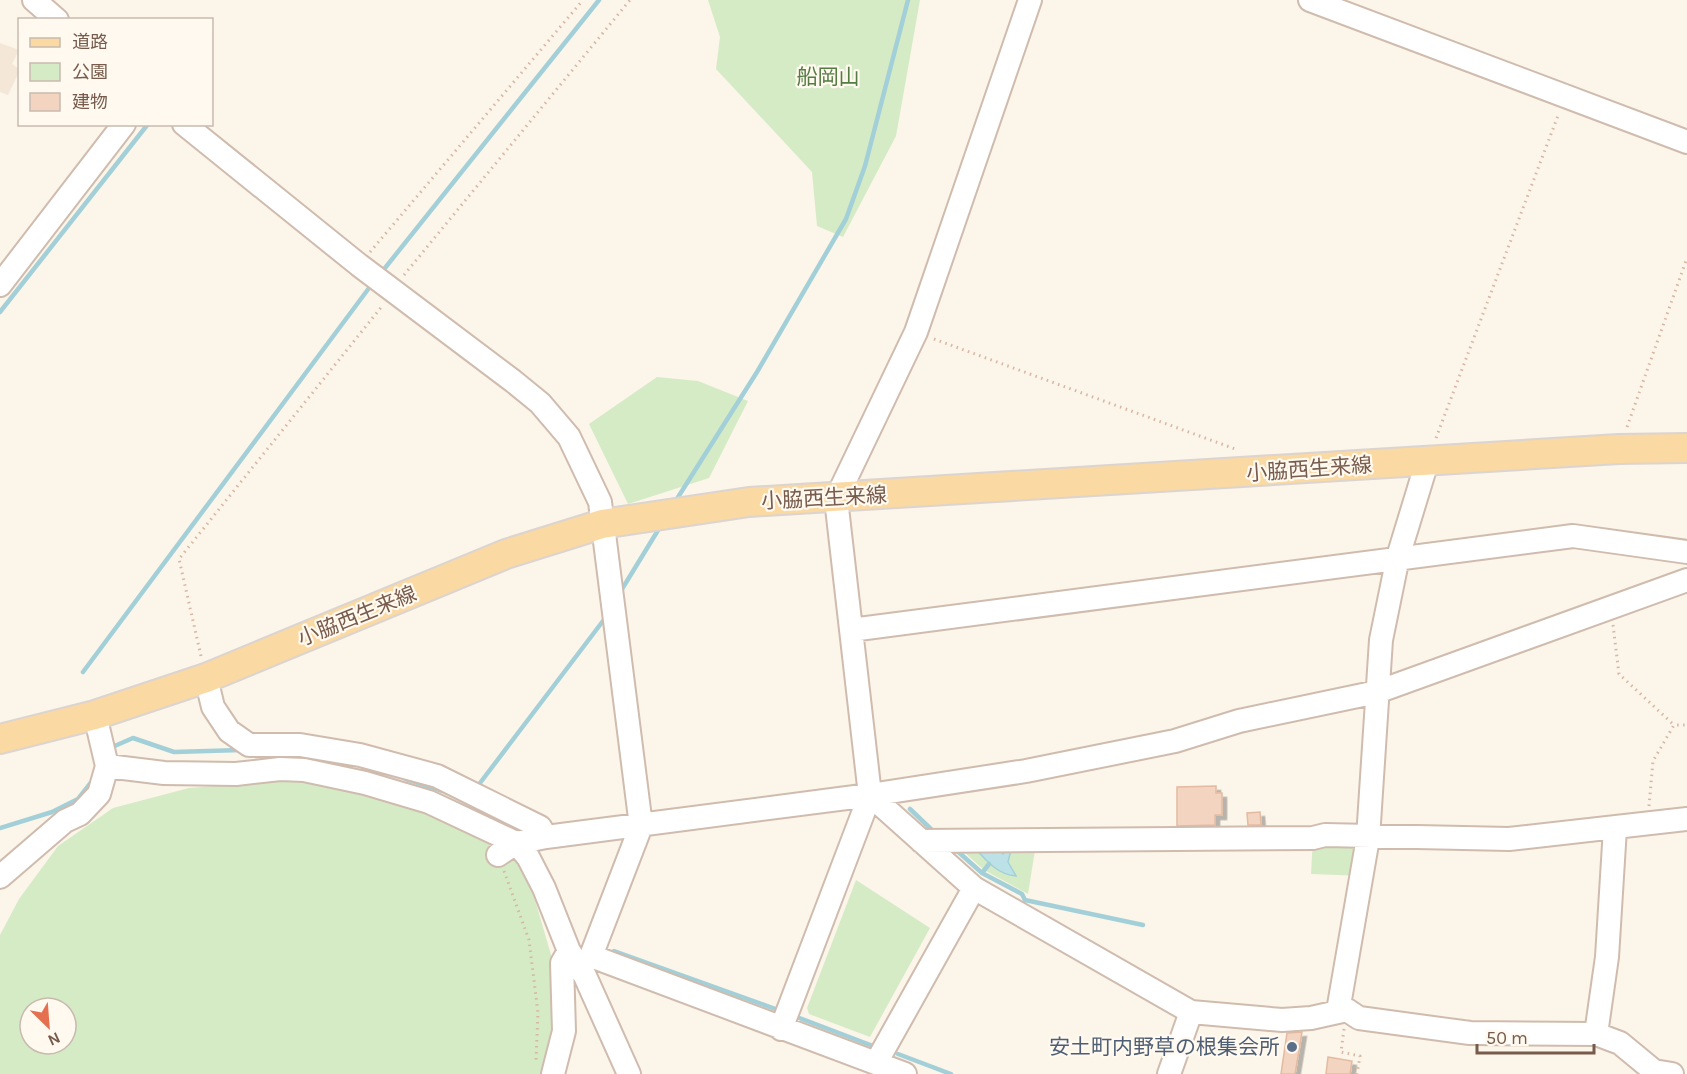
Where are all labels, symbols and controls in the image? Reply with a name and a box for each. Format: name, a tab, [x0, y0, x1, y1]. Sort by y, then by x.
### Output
legend	[18, 18, 213, 126]
text: 道路	[72, 31, 108, 53]
text: 公園	[72, 61, 108, 83]
park label: 船岡山	[797, 65, 860, 89]
text: 建物	[72, 91, 108, 113]
street label: 小脇西生来線	[1245, 453, 1373, 485]
street label: 小脇西生来線	[760, 483, 888, 513]
street label: 小脇西生来線	[294, 581, 420, 651]
north arrow	[18, 996, 78, 1056]
scale bar	[1477, 1017, 1594, 1055]
text: 50 m	[1486, 1027, 1528, 1049]
text: N	[45, 1028, 63, 1050]
place label: 安土町内野草の根集会所	[1049, 1035, 1280, 1059]
marker: 安土町内野草の根集会所	[1285, 1040, 1299, 1054]

